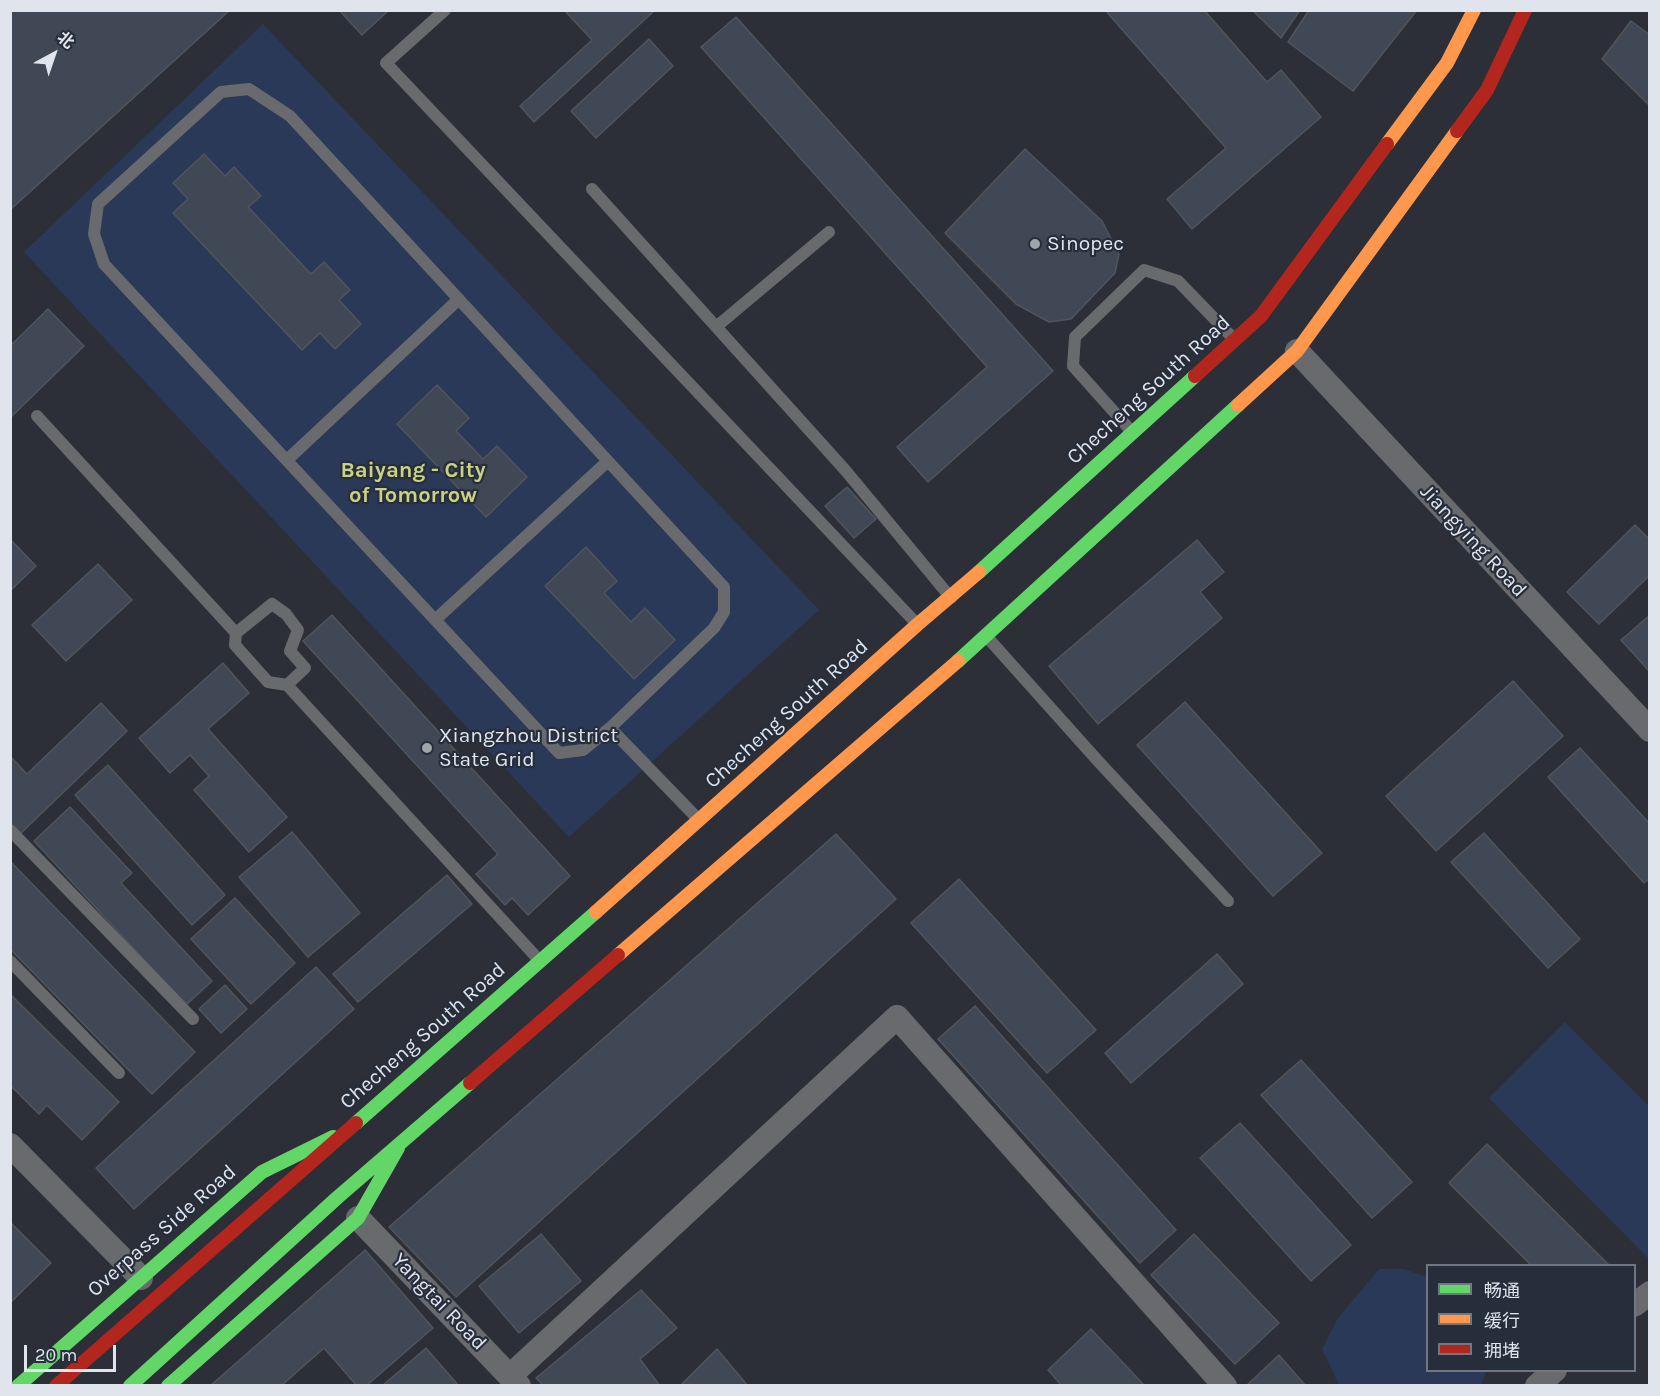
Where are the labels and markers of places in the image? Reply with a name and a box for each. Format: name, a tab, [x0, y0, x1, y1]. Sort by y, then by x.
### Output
place label: Sinopec	[1047, 231, 1124, 257]
marker: Sinopec	[1028, 237, 1042, 251]
place label: Xiangzhou District State Grid	[439, 723, 618, 773]
marker: Xiangzhou District State Grid	[420, 741, 434, 755]

